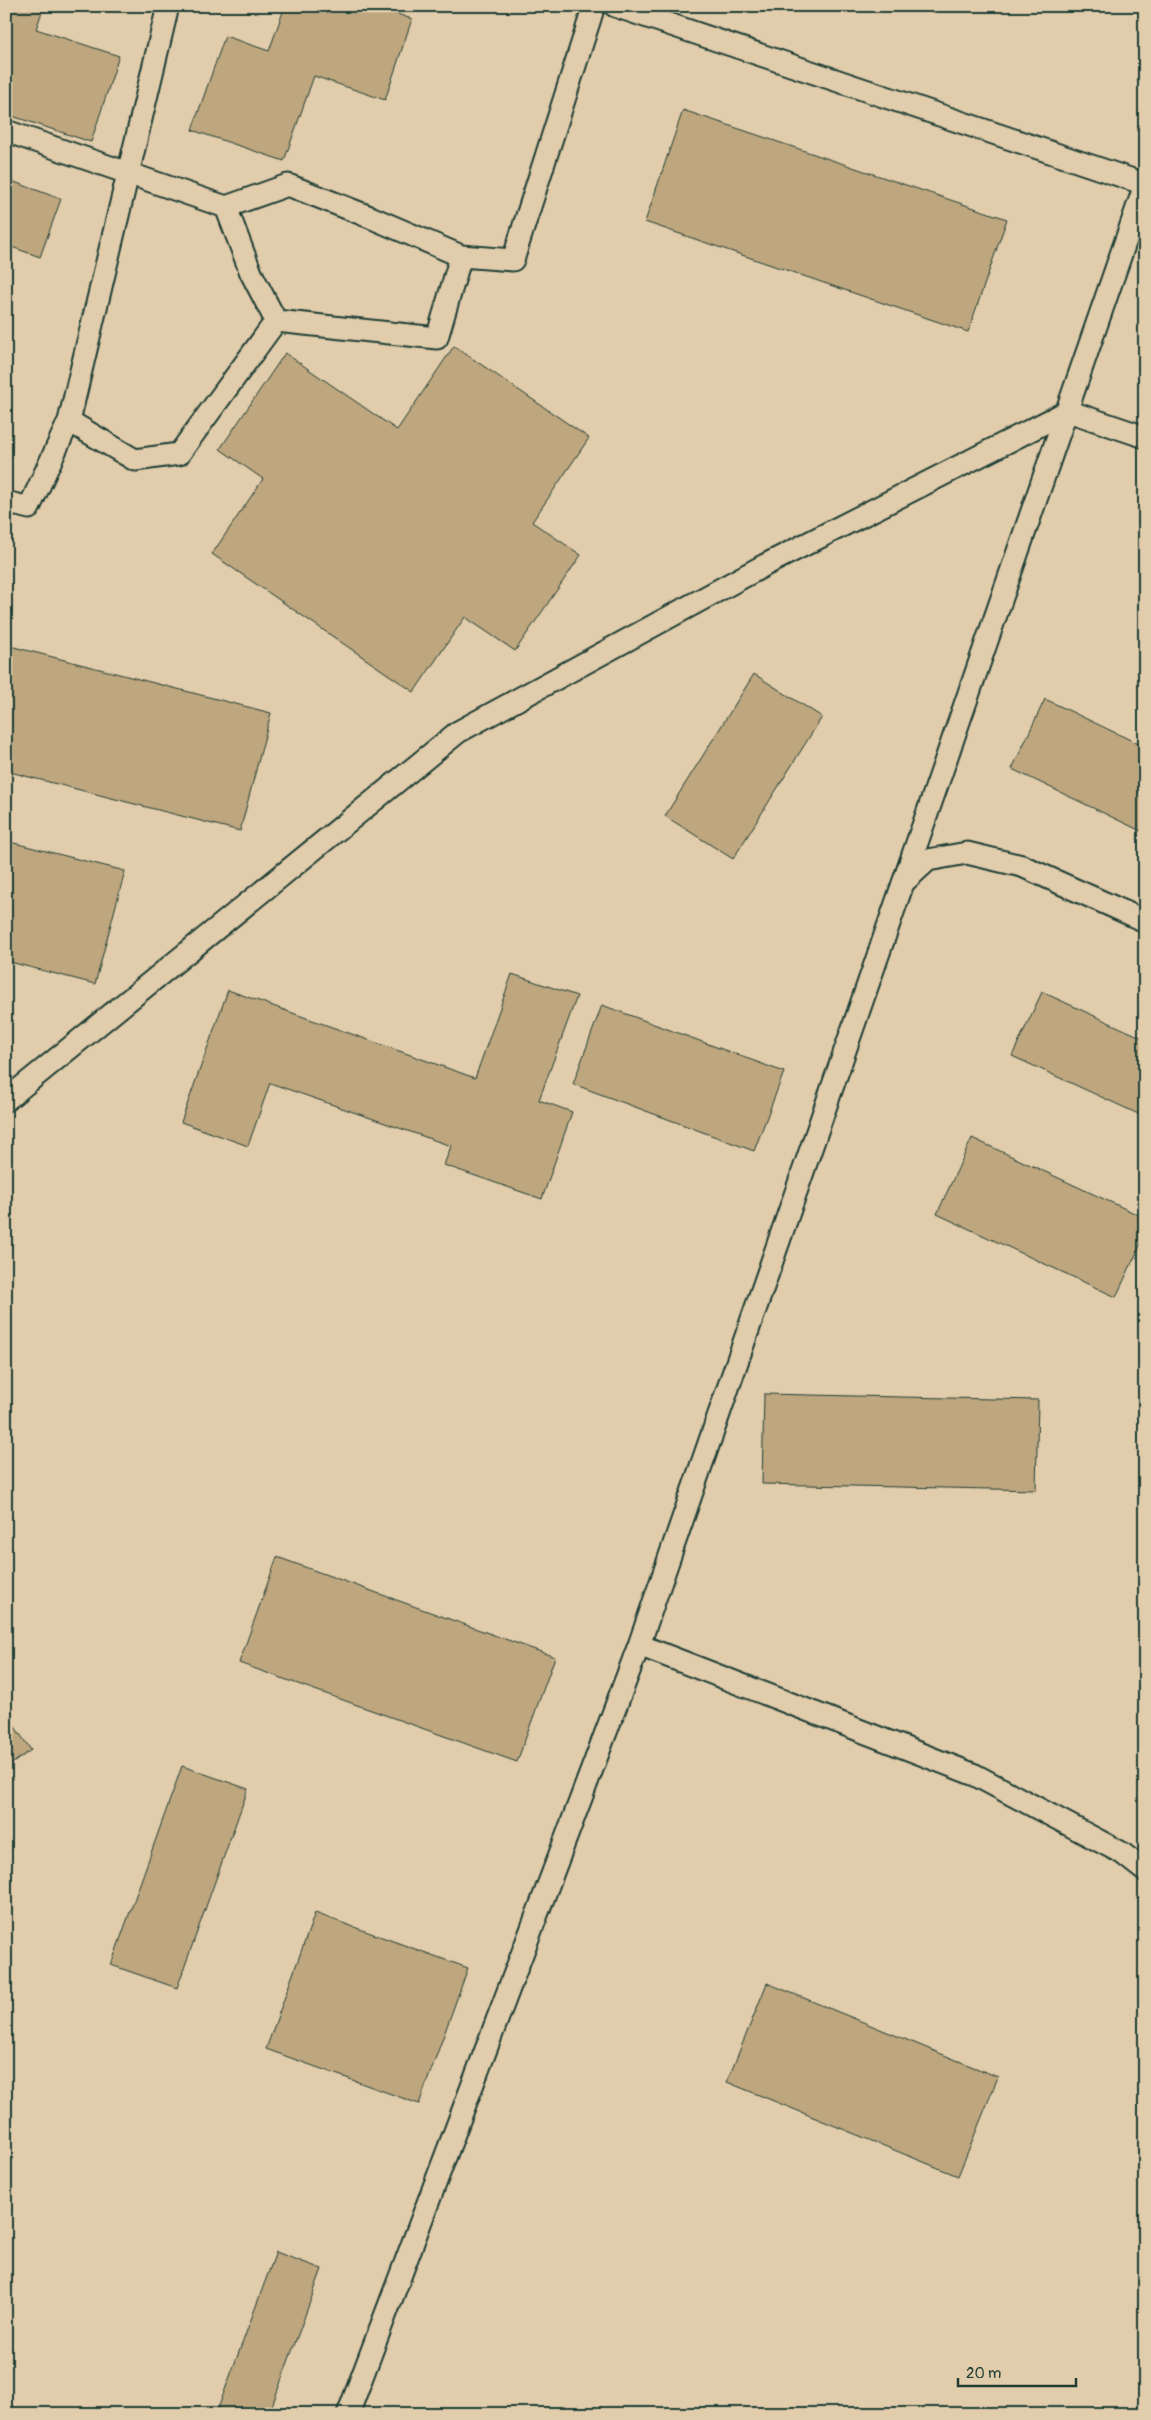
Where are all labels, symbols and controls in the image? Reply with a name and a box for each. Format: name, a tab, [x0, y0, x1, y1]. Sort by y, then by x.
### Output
scale bar	[958, 2355, 1076, 2387]
text: 20 m	[966, 2364, 1001, 2383]

